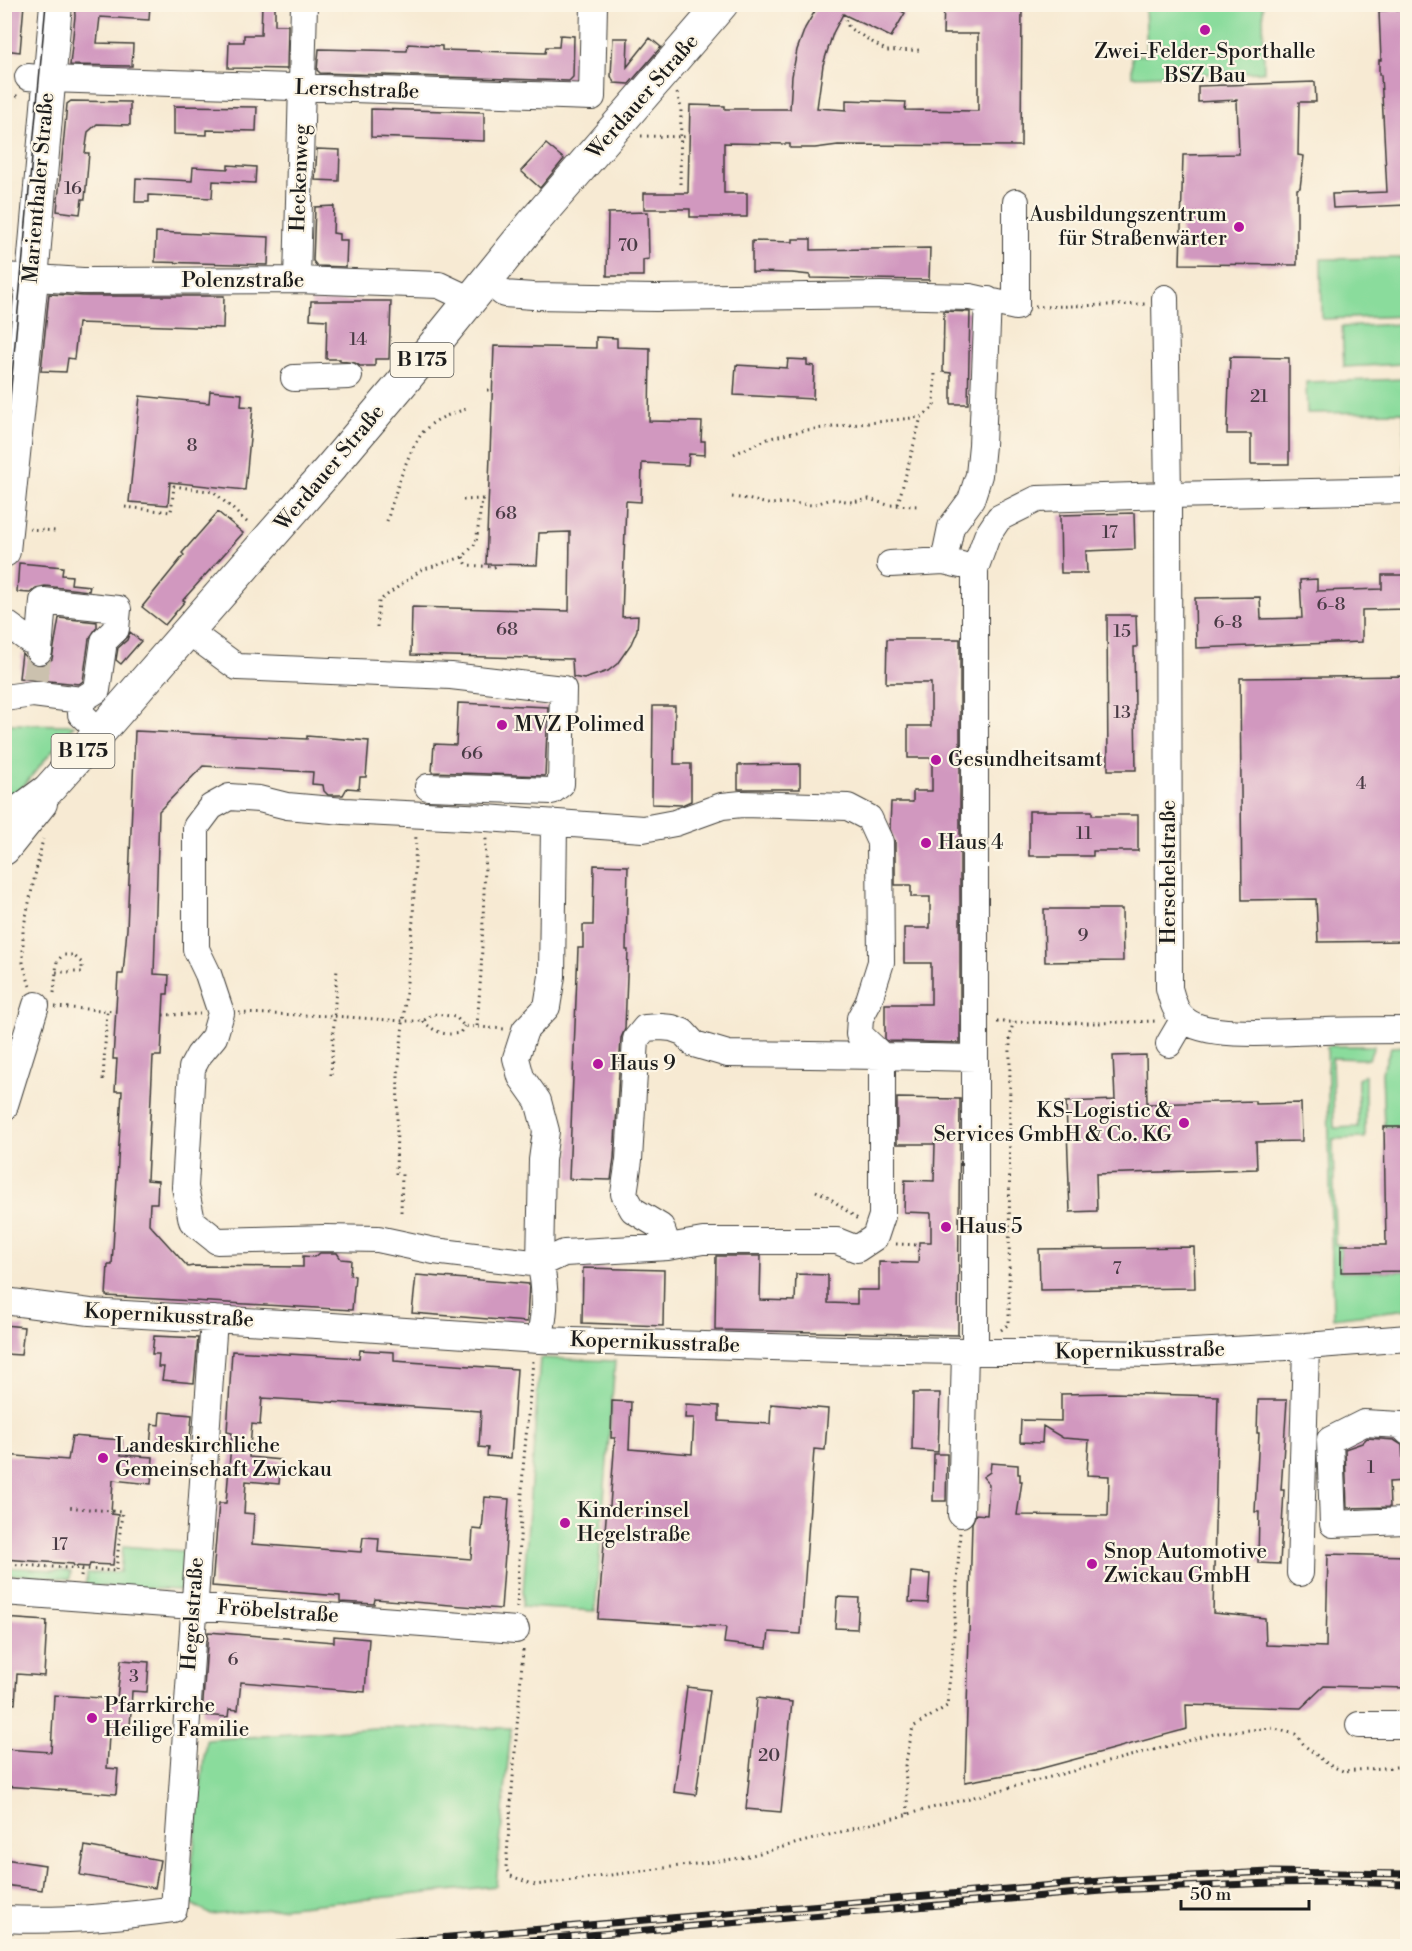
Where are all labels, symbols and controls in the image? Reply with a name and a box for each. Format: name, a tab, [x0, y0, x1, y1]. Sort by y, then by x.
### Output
marker: Zwei-Felder-Sporthalle BSZ Bau	[1198, 23, 1212, 37]
street label: Werdauer Straße	[581, 29, 704, 166]
place label: Zwei-Felder-Sporthalle BSZ Bau	[1094, 39, 1316, 89]
street label: Lerschstraße	[294, 75, 420, 105]
street label: Marienthaler Straße	[18, 92, 60, 284]
street label: Heckenweg	[285, 124, 315, 232]
house number: 16	[64, 177, 82, 200]
place label: Ausbildungszentrum für Straßenwärter	[1028, 202, 1227, 252]
marker: Ausbildungszentrum für Straßenwärter	[1232, 220, 1246, 234]
house number: 70	[618, 234, 638, 257]
street label: Polenzstraße	[182, 268, 304, 294]
house number: 14	[349, 328, 367, 351]
road number: B 175	[390, 343, 454, 377]
house number: 21	[1250, 385, 1268, 408]
street label: Werdauer Straße	[269, 399, 390, 537]
house number: 8	[186, 434, 198, 457]
house number: 68	[495, 502, 517, 525]
house number: 17	[1102, 521, 1118, 544]
house number: 6-8	[1316, 593, 1346, 616]
house number: 6-8	[1213, 611, 1243, 634]
house number: 68	[496, 618, 518, 641]
house number: 15	[1113, 620, 1131, 643]
house number: 13	[1113, 701, 1131, 724]
place label: MVZ Polimed	[514, 712, 644, 738]
marker: MVZ Polimed	[495, 718, 509, 732]
road number: B 175	[52, 734, 115, 768]
house number: 66	[461, 742, 483, 765]
place label: Gesundheitsamt	[948, 747, 1103, 773]
marker: Gesundheitsamt	[929, 753, 943, 767]
house number: 4	[1356, 772, 1367, 795]
street label: Herschelstraße	[1156, 800, 1182, 944]
house number: 11	[1076, 822, 1092, 845]
place label: Haus 4	[938, 830, 1003, 856]
marker: Haus 4	[919, 836, 933, 850]
house number: 9	[1078, 924, 1089, 947]
place label: Haus 9	[610, 1051, 676, 1077]
marker: Haus 9	[591, 1057, 605, 1071]
place label: KS-Logistic & Services GmbH & Co. KG	[934, 1098, 1173, 1148]
marker: KS-Logistic & Services GmbH & Co. KG	[1177, 1116, 1191, 1130]
place label: Haus 5	[958, 1214, 1023, 1240]
marker: Haus 5	[939, 1220, 953, 1234]
house number: 7	[1112, 1257, 1122, 1280]
street label: Kopernikusstraße	[83, 1299, 255, 1333]
street label: Kopernikusstraße	[570, 1327, 740, 1359]
street label: Kopernikusstraße	[1055, 1337, 1225, 1365]
place label: Landeskirchliche Gemeinschaft Zwickau	[115, 1433, 332, 1483]
marker: Landeskirchliche Gemeinschaft Zwickau	[96, 1451, 110, 1465]
house number: 1	[1367, 1456, 1375, 1479]
place label: Kinderinsel Hegelstraße	[577, 1498, 691, 1548]
marker: Kinderinsel Hegelstraße	[558, 1516, 572, 1530]
house number: 17	[52, 1533, 68, 1556]
place label: Snop Automotive Zwickau GmbH	[1104, 1539, 1267, 1589]
street label: Hegelstraße	[176, 1556, 210, 1672]
marker: Snop Automotive Zwickau GmbH	[1085, 1557, 1099, 1571]
street label: Fröbelstraße	[216, 1595, 340, 1629]
house number: 6	[228, 1648, 239, 1671]
house number: 3	[129, 1665, 139, 1688]
place label: Pfarrkirche Heilige Familie	[104, 1693, 249, 1743]
marker: Pfarrkirche Heilige Familie	[85, 1711, 99, 1725]
house number: 20	[758, 1744, 780, 1767]
scale bar	[1181, 1873, 1308, 1911]
text: 50 m	[1190, 1883, 1232, 1906]

